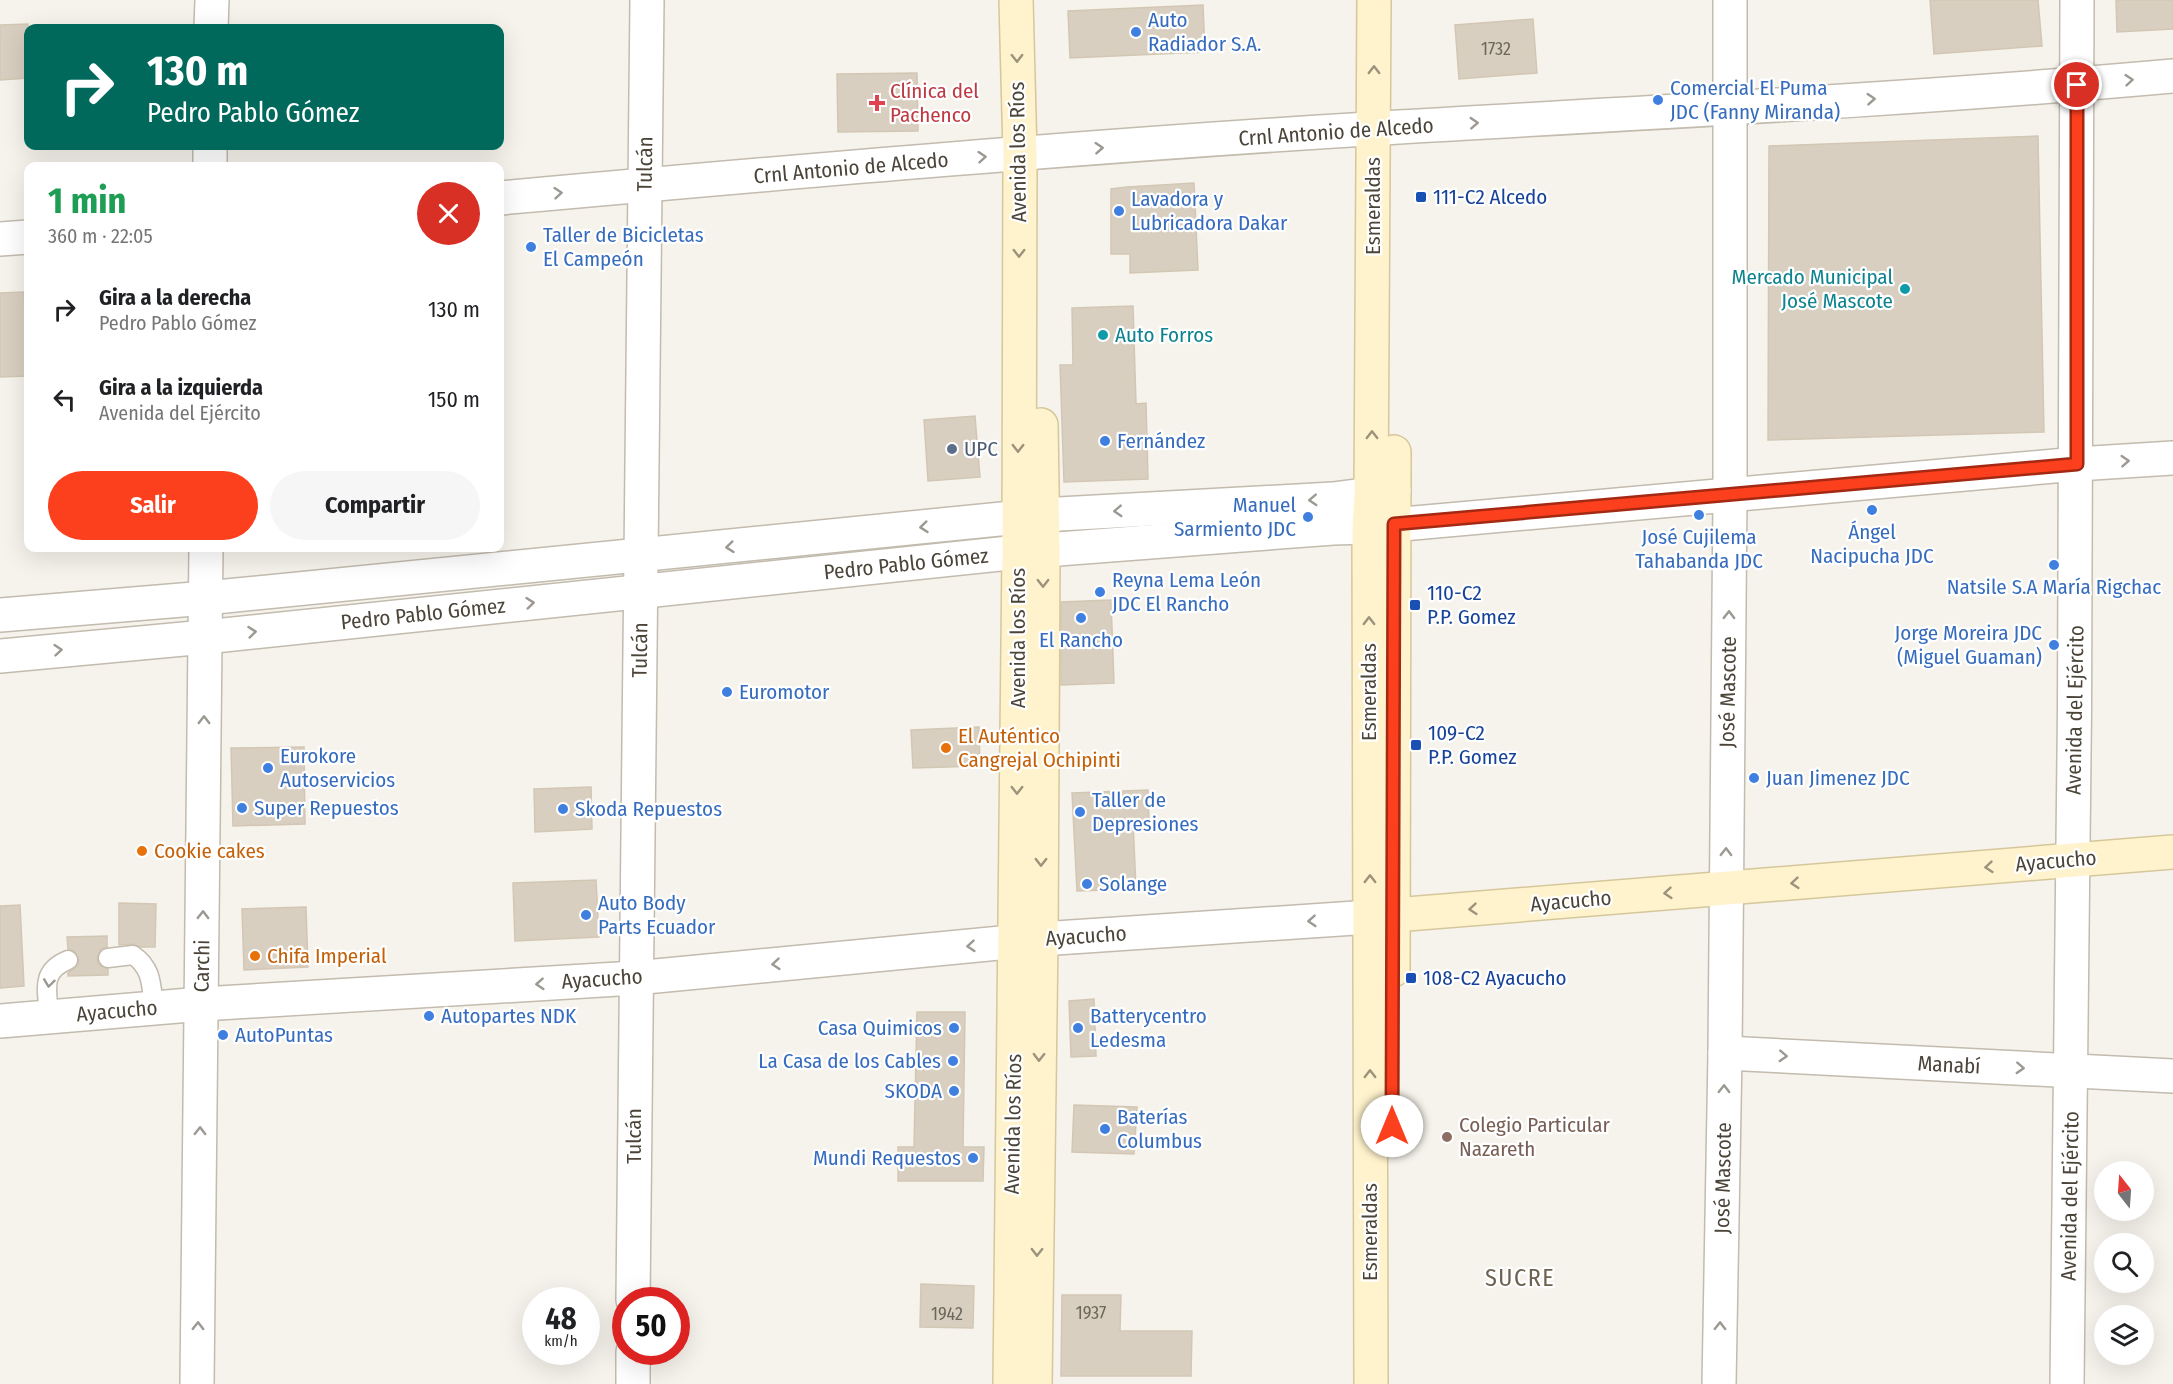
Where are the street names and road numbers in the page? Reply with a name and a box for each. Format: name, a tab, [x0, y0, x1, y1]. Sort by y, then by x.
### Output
street label: Avenida los Ríos	[1004, 81, 1032, 223]
street label: Crnl Antonio de Alcedo	[1238, 112, 1434, 152]
street label: Tulcán	[632, 136, 658, 192]
street label: Crnl Antonio de Alcedo	[752, 147, 950, 189]
street label: Esmeraldas	[1360, 157, 1386, 255]
street label: Pedro Pablo Gómez	[822, 542, 990, 586]
street label: Avenida los Ríos	[1005, 568, 1031, 708]
street label: Pedro Pablo Gómez	[339, 592, 507, 636]
street label: Tulcán	[627, 622, 653, 678]
street label: Avenida del Ejército	[2061, 625, 2089, 795]
street label: José Mascote	[1714, 636, 1742, 748]
street label: Esmeraldas	[1356, 643, 1382, 741]
street label: Ayacucho	[2014, 845, 2098, 877]
street label: Ayacucho	[1529, 885, 1613, 917]
street label: Ayacucho	[1045, 920, 1127, 952]
street label: Carchi	[189, 939, 215, 993]
street label: Ayacucho	[561, 963, 643, 995]
street label: Ayacucho	[75, 995, 159, 1027]
street label: Manabí	[1917, 1050, 1981, 1080]
street label: Avenida los Ríos	[999, 1053, 1027, 1195]
street label: Tulcán	[621, 1108, 647, 1164]
street label: Avenida del Ejército	[2056, 1111, 2084, 1281]
street label: José Mascote	[1709, 1122, 1737, 1234]
street label: Esmeraldas	[1357, 1183, 1383, 1281]

